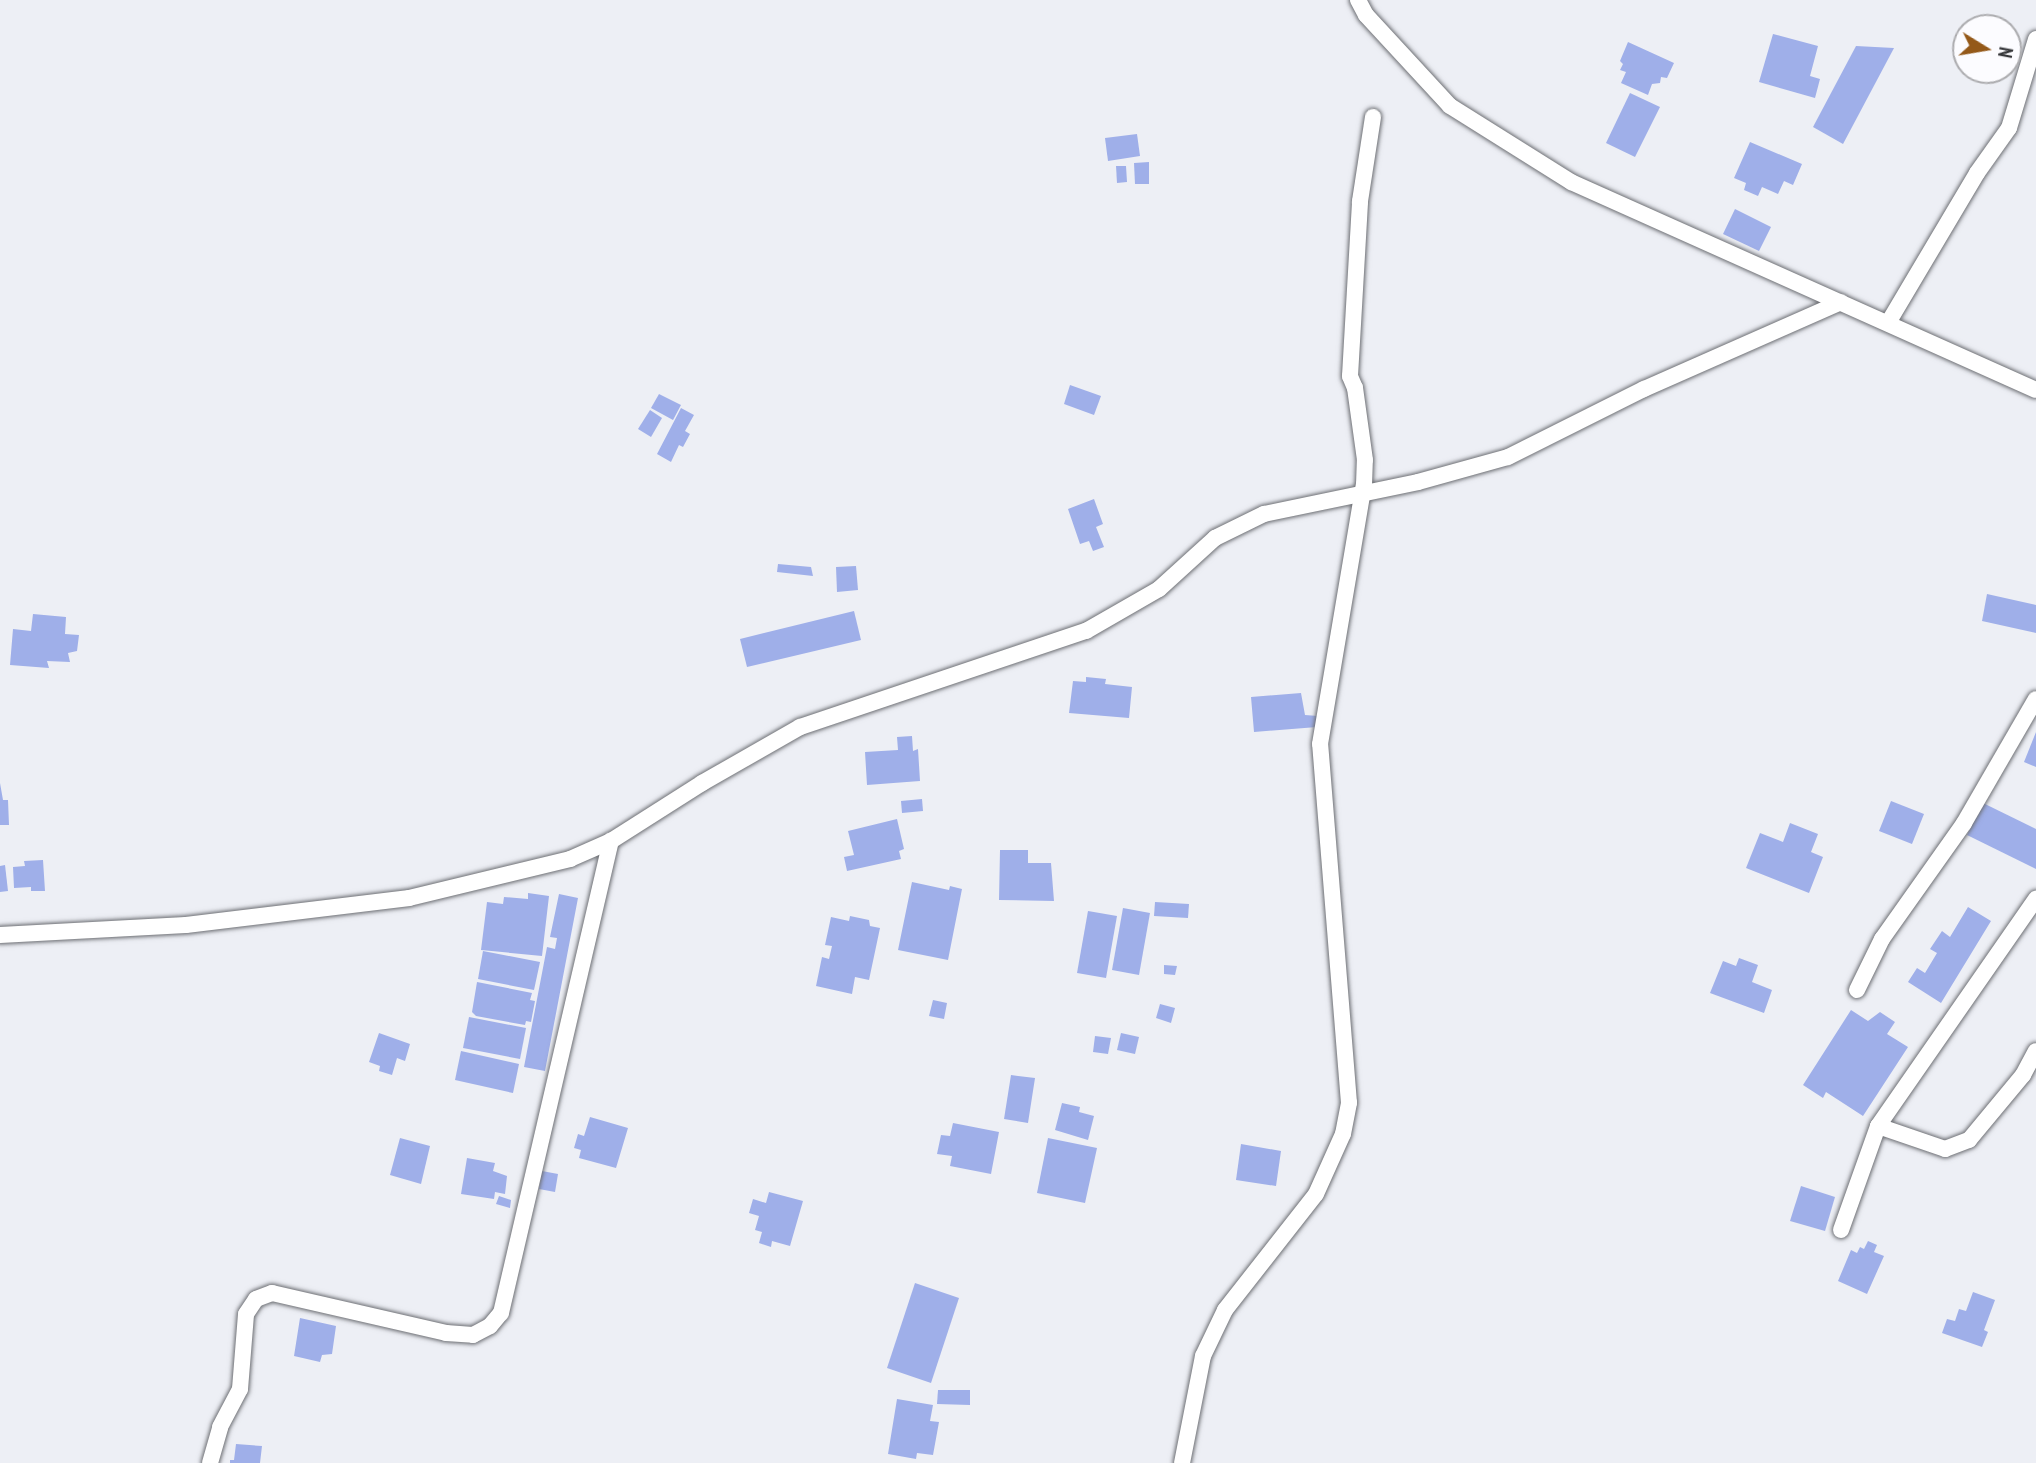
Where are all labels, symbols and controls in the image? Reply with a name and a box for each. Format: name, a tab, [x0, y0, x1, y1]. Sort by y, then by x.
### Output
north arrow	[1952, 14, 2022, 84]
text: N	[1993, 45, 2018, 60]

